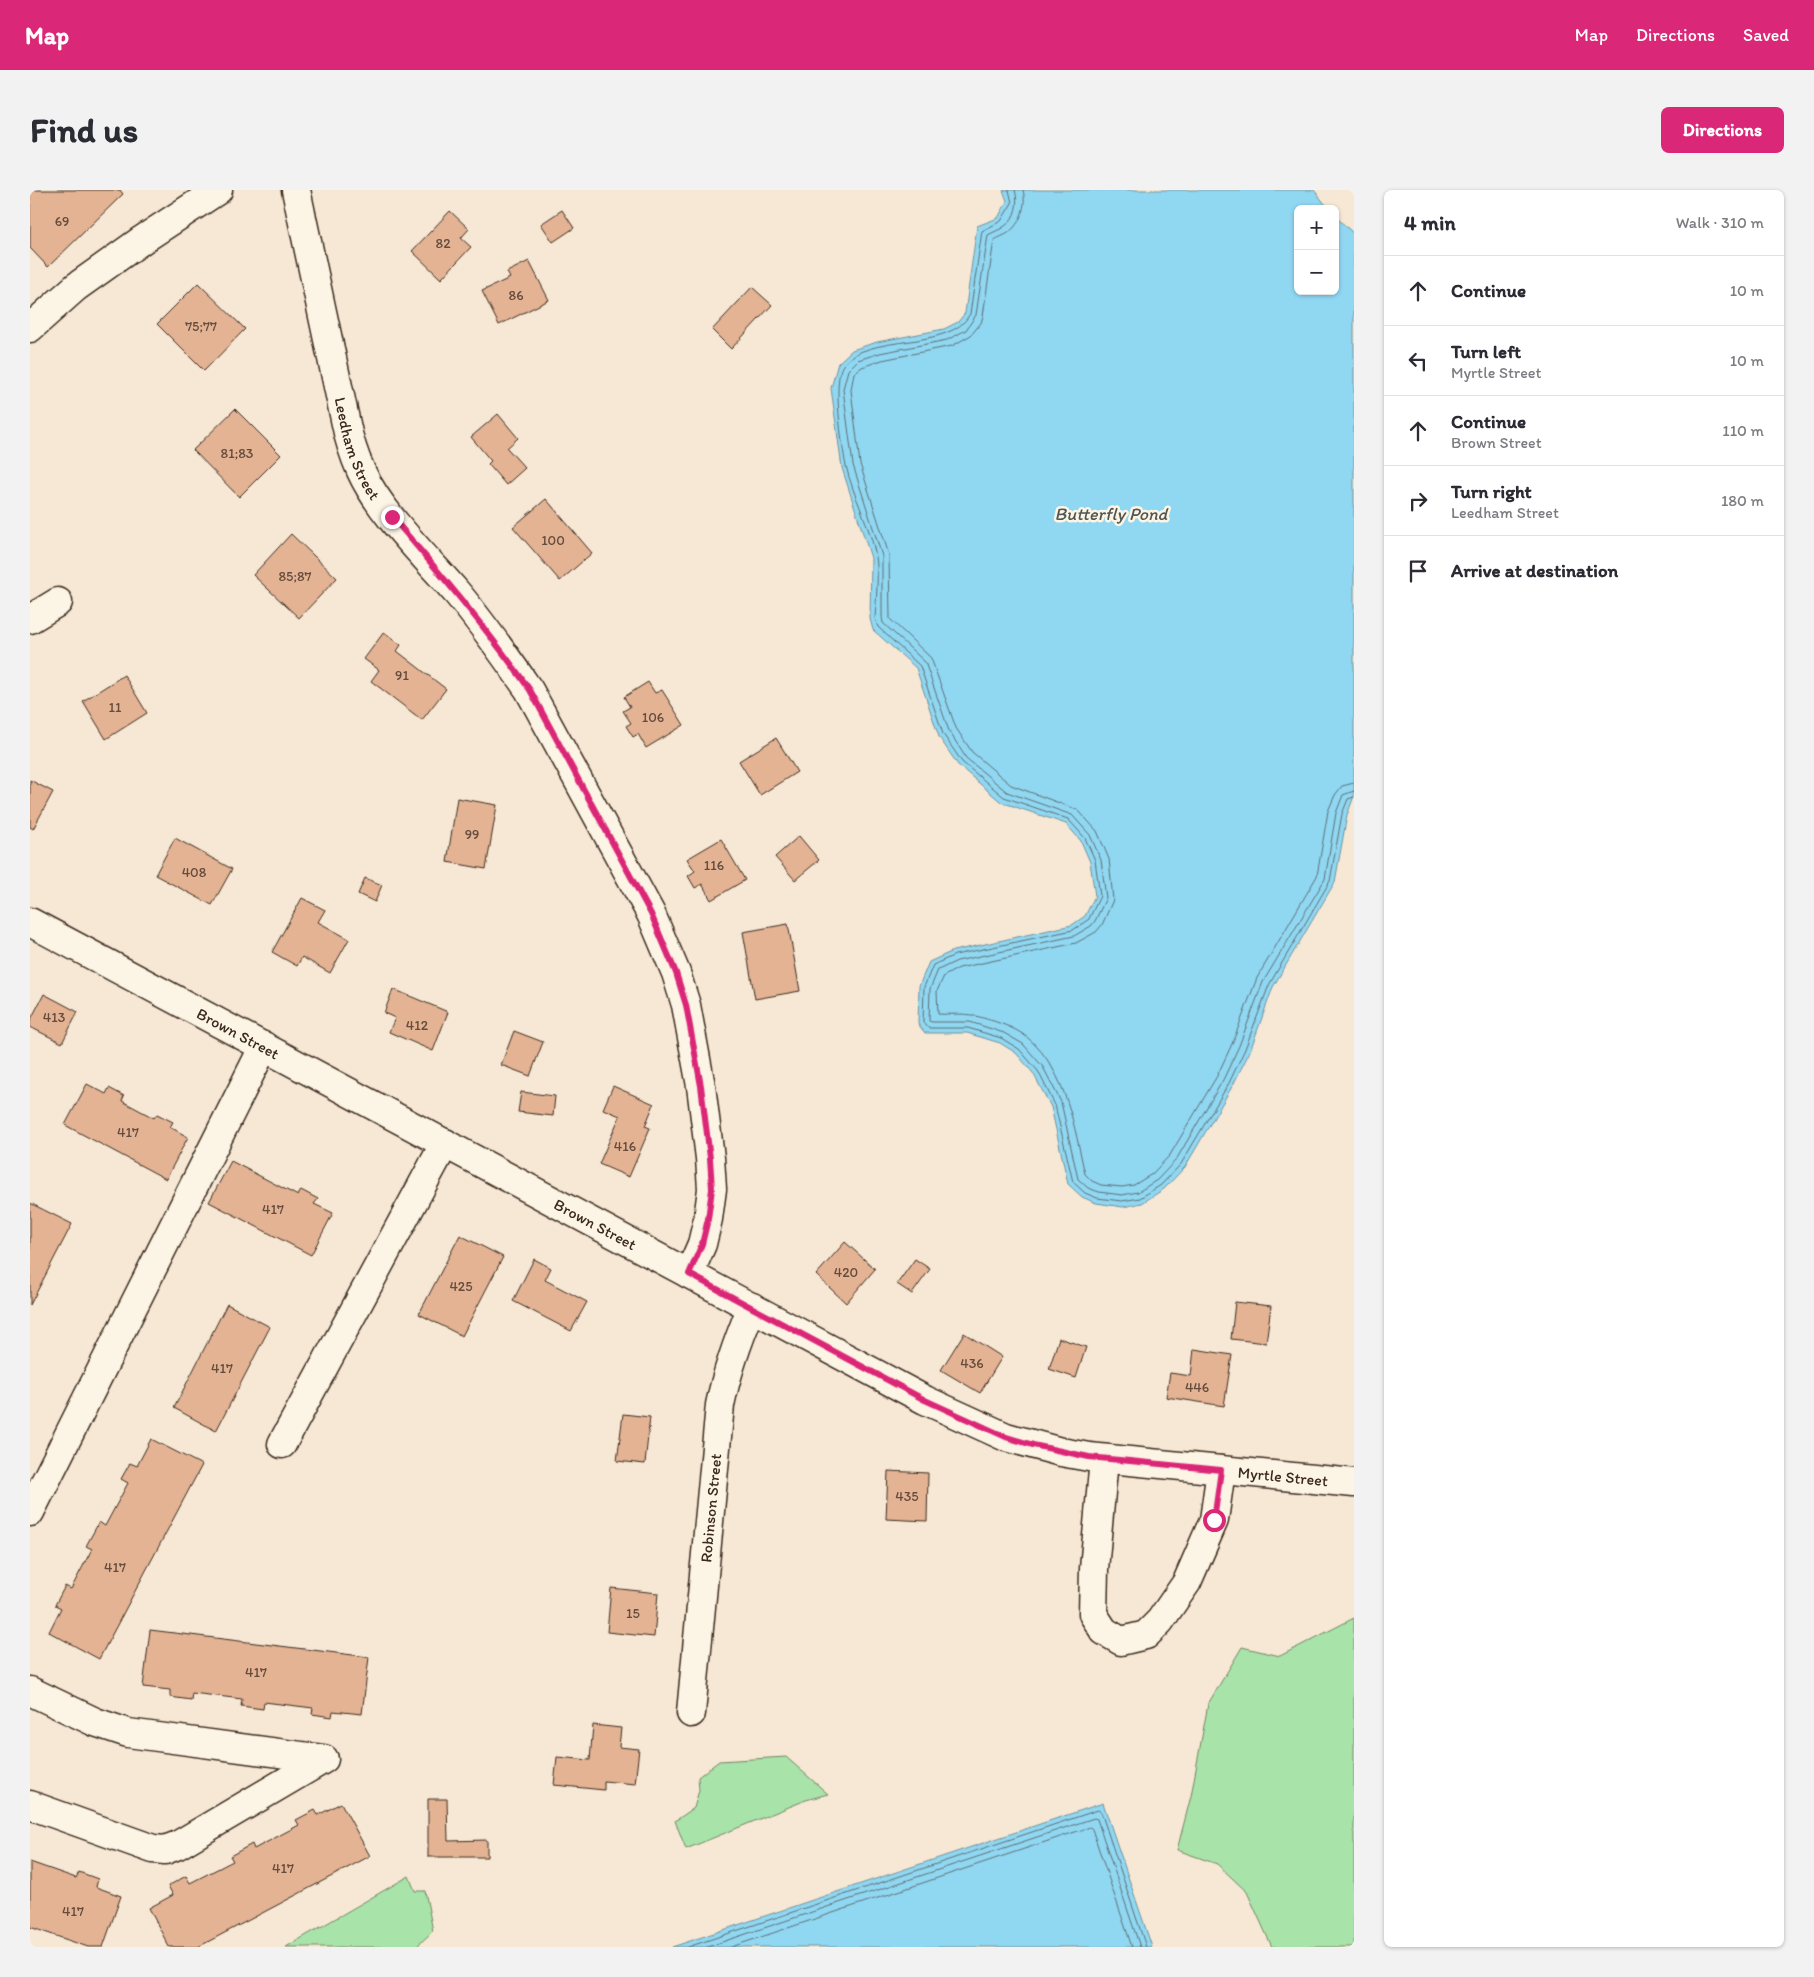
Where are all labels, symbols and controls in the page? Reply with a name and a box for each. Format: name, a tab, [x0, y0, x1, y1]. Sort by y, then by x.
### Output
text: Map	[25, 21, 69, 50]
text: Map	[1575, 24, 1608, 46]
text: Directions	[1636, 24, 1715, 46]
text: Saved	[1743, 24, 1789, 46]
button: Directions	[1661, 107, 1784, 153]
text: Find us	[30, 109, 138, 151]
map controls	[1294, 205, 1339, 295]
button: +	[1294, 205, 1339, 250]
text: 4 min	[1404, 210, 1456, 235]
house number: 69	[55, 213, 69, 230]
text: Walk · 310 m	[1676, 213, 1764, 232]
house number: 82	[435, 235, 451, 252]
button: −	[1294, 250, 1339, 295]
icon: ahead	[1404, 277, 1432, 305]
text: Continue	[1451, 279, 1526, 302]
text: 10 m	[1730, 281, 1764, 300]
house number: 86	[508, 287, 524, 304]
house number: 75;77	[185, 318, 217, 335]
text: Turn left	[1451, 340, 1521, 363]
icon: left	[1404, 347, 1432, 375]
text: 10 m	[1730, 351, 1764, 370]
text: Myrtle Street	[1451, 363, 1542, 382]
street label: Leedham Street	[331, 395, 384, 504]
text: Continue	[1451, 410, 1526, 433]
icon: ahead	[1404, 417, 1432, 445]
text: 110 m	[1722, 421, 1764, 440]
text: Brown Street	[1451, 433, 1542, 452]
house number: 81;83	[221, 445, 254, 462]
text: Turn right	[1451, 480, 1532, 503]
icon: right	[1404, 487, 1432, 515]
text: 180 m	[1721, 491, 1764, 510]
water label: Butterfly Pond	[1055, 503, 1170, 525]
text: Leedham Street	[1451, 503, 1559, 522]
route end	[381, 506, 404, 529]
house number: 100	[541, 532, 565, 549]
icon: arrive	[1404, 557, 1432, 585]
text: Arrive at destination	[1451, 559, 1618, 582]
house number: 85;87	[278, 568, 312, 585]
house number: 91	[395, 667, 409, 684]
house number: 11	[109, 699, 122, 716]
house number: 106	[642, 709, 664, 726]
house number: 99	[465, 826, 479, 843]
house number: 116	[704, 857, 724, 874]
house number: 408	[182, 864, 207, 881]
street label: Brown Street	[193, 1004, 282, 1063]
house number: 413	[43, 1009, 66, 1026]
house number: 412	[406, 1017, 429, 1034]
house number: 417	[117, 1124, 139, 1141]
house number: 416	[614, 1138, 636, 1155]
street label: Brown Street	[551, 1195, 640, 1254]
house number: 417	[262, 1201, 284, 1218]
house number: 420	[834, 1264, 858, 1281]
house number: 425	[449, 1278, 473, 1295]
house number: 436	[960, 1355, 984, 1372]
house number: 417	[211, 1360, 233, 1377]
house number: 446	[1185, 1379, 1209, 1396]
street label: Robinson Street	[696, 1453, 725, 1563]
street label: Myrtle Street	[1237, 1463, 1329, 1490]
house number: 435	[895, 1488, 919, 1505]
route start	[1203, 1509, 1226, 1532]
house number: 417	[104, 1559, 126, 1576]
house number: 15	[626, 1605, 640, 1622]
house number: 417	[245, 1664, 267, 1681]
house number: 417	[272, 1860, 294, 1877]
house number: 417	[62, 1903, 84, 1920]

